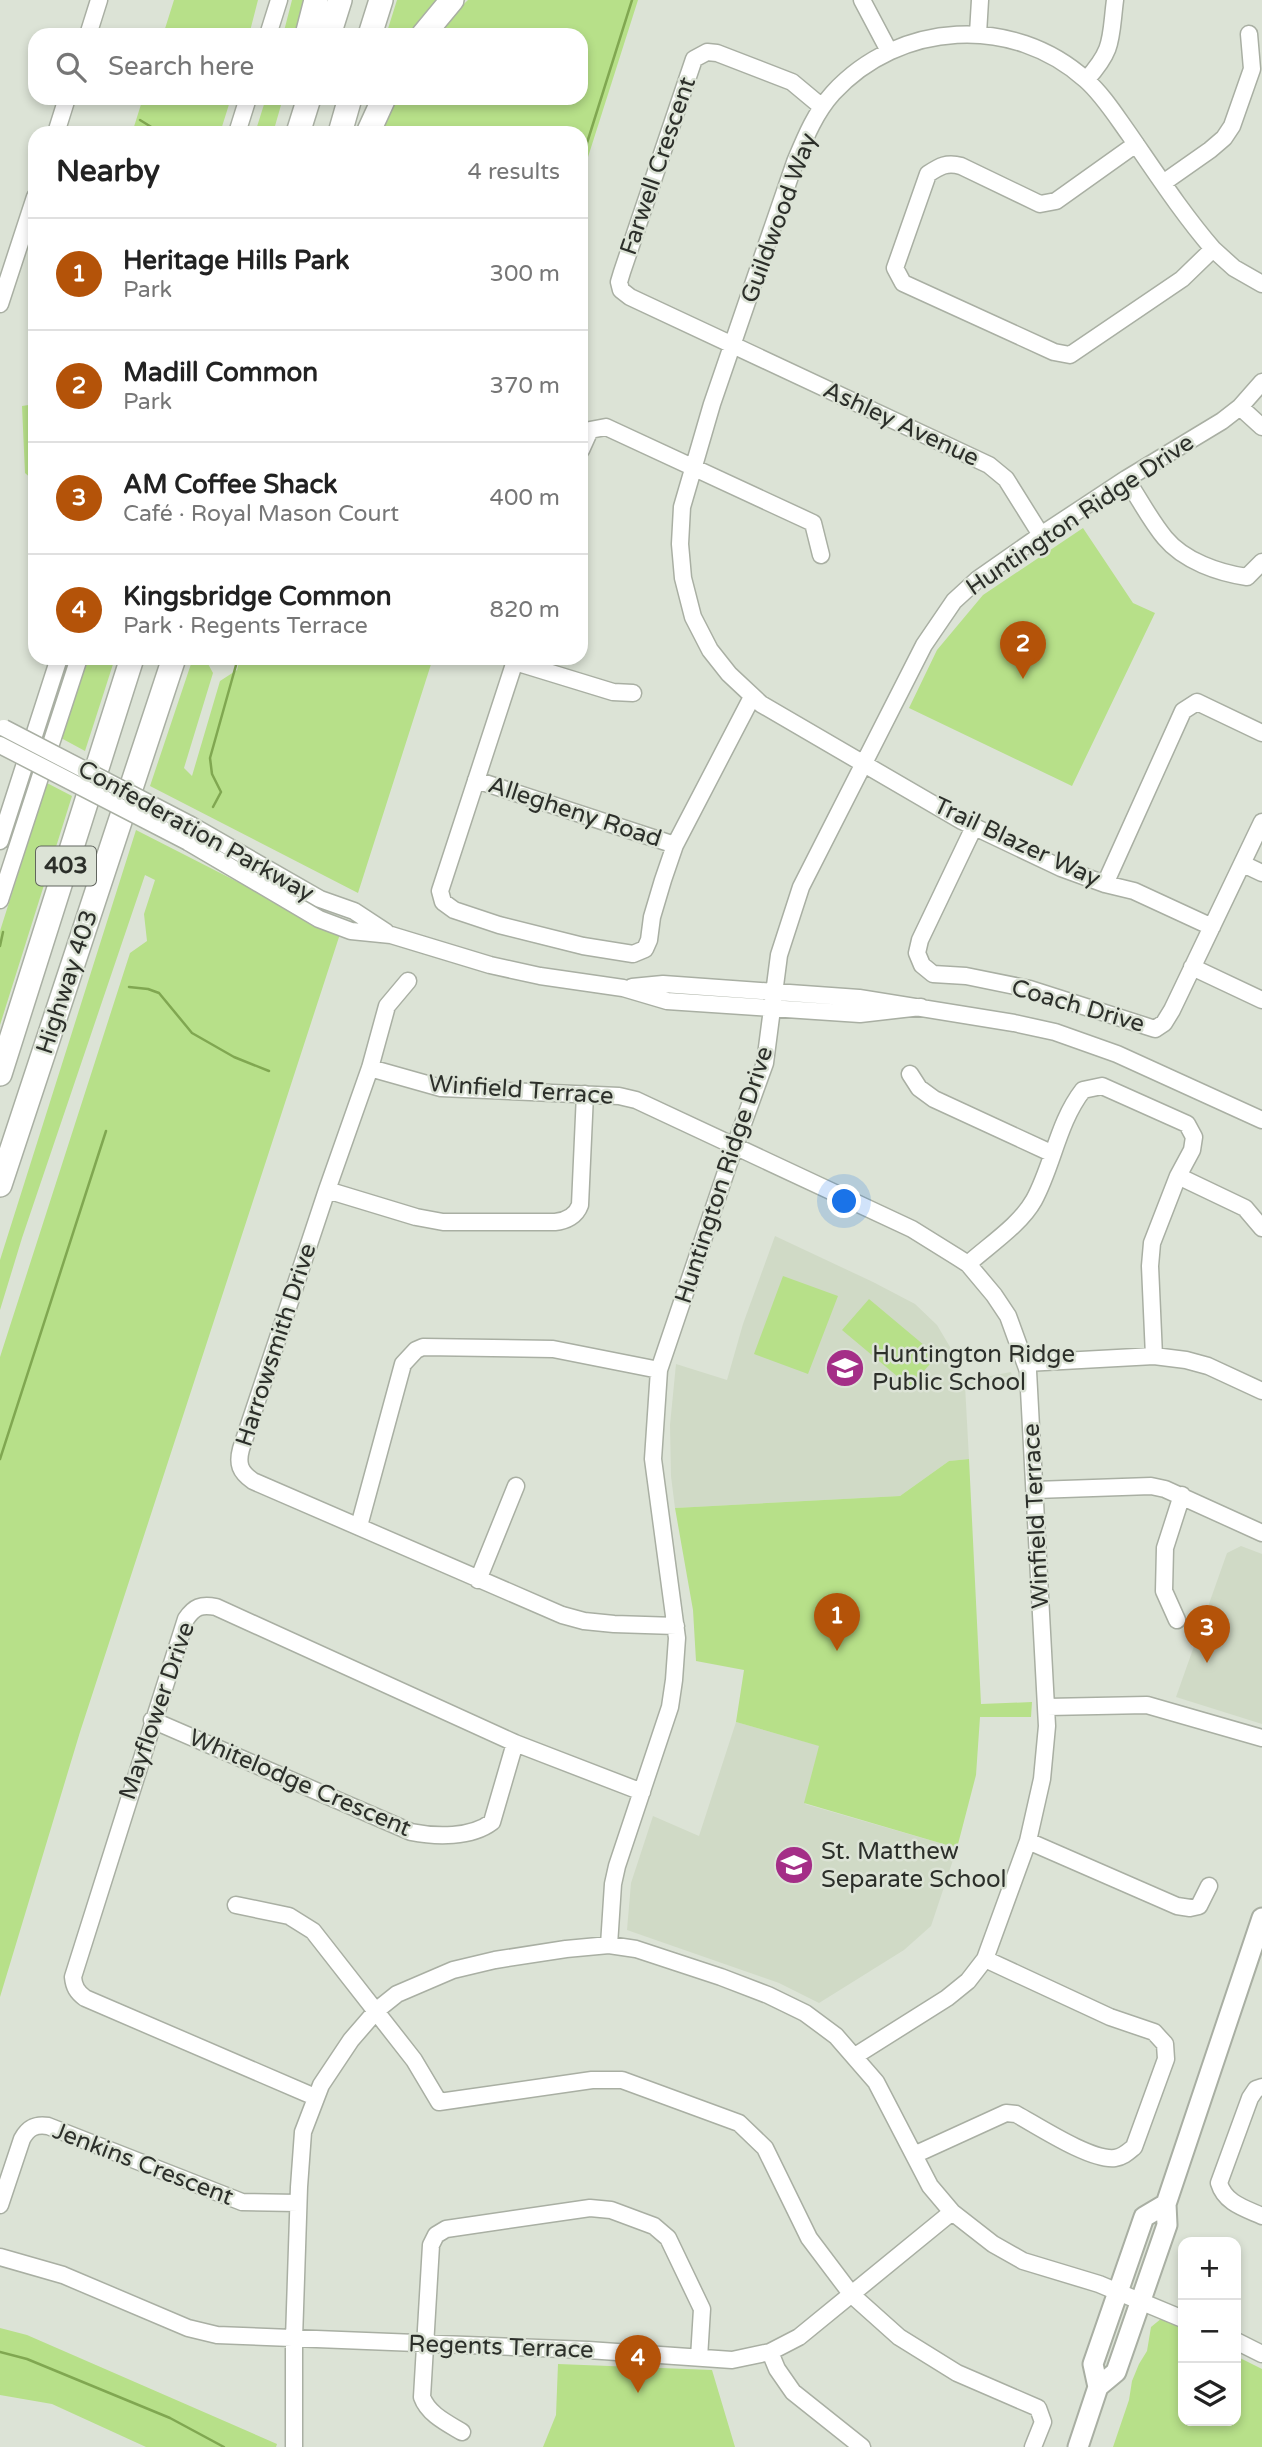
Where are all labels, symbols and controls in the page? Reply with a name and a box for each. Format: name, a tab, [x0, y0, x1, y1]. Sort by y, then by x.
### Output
search box	[28, 28, 588, 105]
icon: search	[52, 48, 90, 86]
text: Search here	[108, 51, 254, 82]
street label: Farwell Crescent	[614, 73, 702, 259]
street label: Guildwood Way	[735, 129, 823, 307]
text: Nearby	[56, 153, 160, 190]
text: 4 results	[467, 158, 560, 186]
text: Heritage Hills Park	[123, 245, 349, 276]
text: 1	[72, 260, 86, 288]
text: 300 m	[490, 260, 560, 288]
text: Park	[123, 276, 172, 304]
text: Madill Common	[123, 357, 318, 388]
text: 2	[72, 372, 86, 400]
text: 370 m	[490, 372, 560, 400]
street label: Ashley Avenue	[819, 375, 983, 473]
text: Park	[123, 388, 172, 416]
street label: Huntington Ridge Drive	[961, 428, 1199, 602]
text: AM Coffee Shack	[123, 469, 337, 500]
text: 3	[72, 484, 86, 512]
text: 400 m	[490, 484, 560, 512]
text: Café · Royal Mason Court	[123, 500, 399, 528]
text: Kingsbridge Common	[123, 581, 392, 612]
text: 4	[72, 596, 86, 624]
text: 820 m	[490, 596, 560, 624]
text: Park · Regents Terrace	[123, 612, 368, 640]
pin: 2	[1000, 621, 1046, 679]
street label: Confederation Parkway	[73, 754, 319, 908]
street label: Allegheny Road	[485, 770, 665, 854]
street label: Trail Blazer Way	[929, 791, 1105, 893]
road number: 403	[36, 846, 96, 886]
street label: Highway 403	[30, 906, 104, 1058]
street label: Coach Drive	[1008, 973, 1148, 1039]
street label: Huntington Ridge Drive	[669, 1043, 779, 1307]
street label: Winfield Terrace	[428, 1069, 614, 1111]
your location	[827, 1184, 861, 1218]
street label: Harrowsmith Drive	[229, 1240, 323, 1450]
place label: Huntington Ridge Public School	[872, 1340, 1075, 1397]
school or university icon: Huntington Ridge Public School	[824, 1347, 866, 1389]
street label: Winfield Terrace	[1017, 1423, 1055, 1609]
pin: 1	[814, 1593, 860, 1651]
pin: 3	[1184, 1605, 1230, 1663]
street label: Mayflower Drive	[113, 1618, 201, 1804]
street label: Whitelodge Crescent	[185, 1723, 415, 1843]
place label: St. Matthew Separate School	[821, 1837, 1007, 1894]
school or university icon: St. Matthew Separate School	[773, 1844, 815, 1886]
street label: Jenkins Crescent	[49, 2116, 237, 2212]
map controls	[1178, 2237, 1241, 2426]
button: +	[1178, 2237, 1241, 2300]
button: −	[1178, 2300, 1241, 2363]
street label: Regents Terrace	[408, 2329, 594, 2365]
pin: 4	[615, 2335, 661, 2393]
button: layers	[1178, 2363, 1241, 2426]

